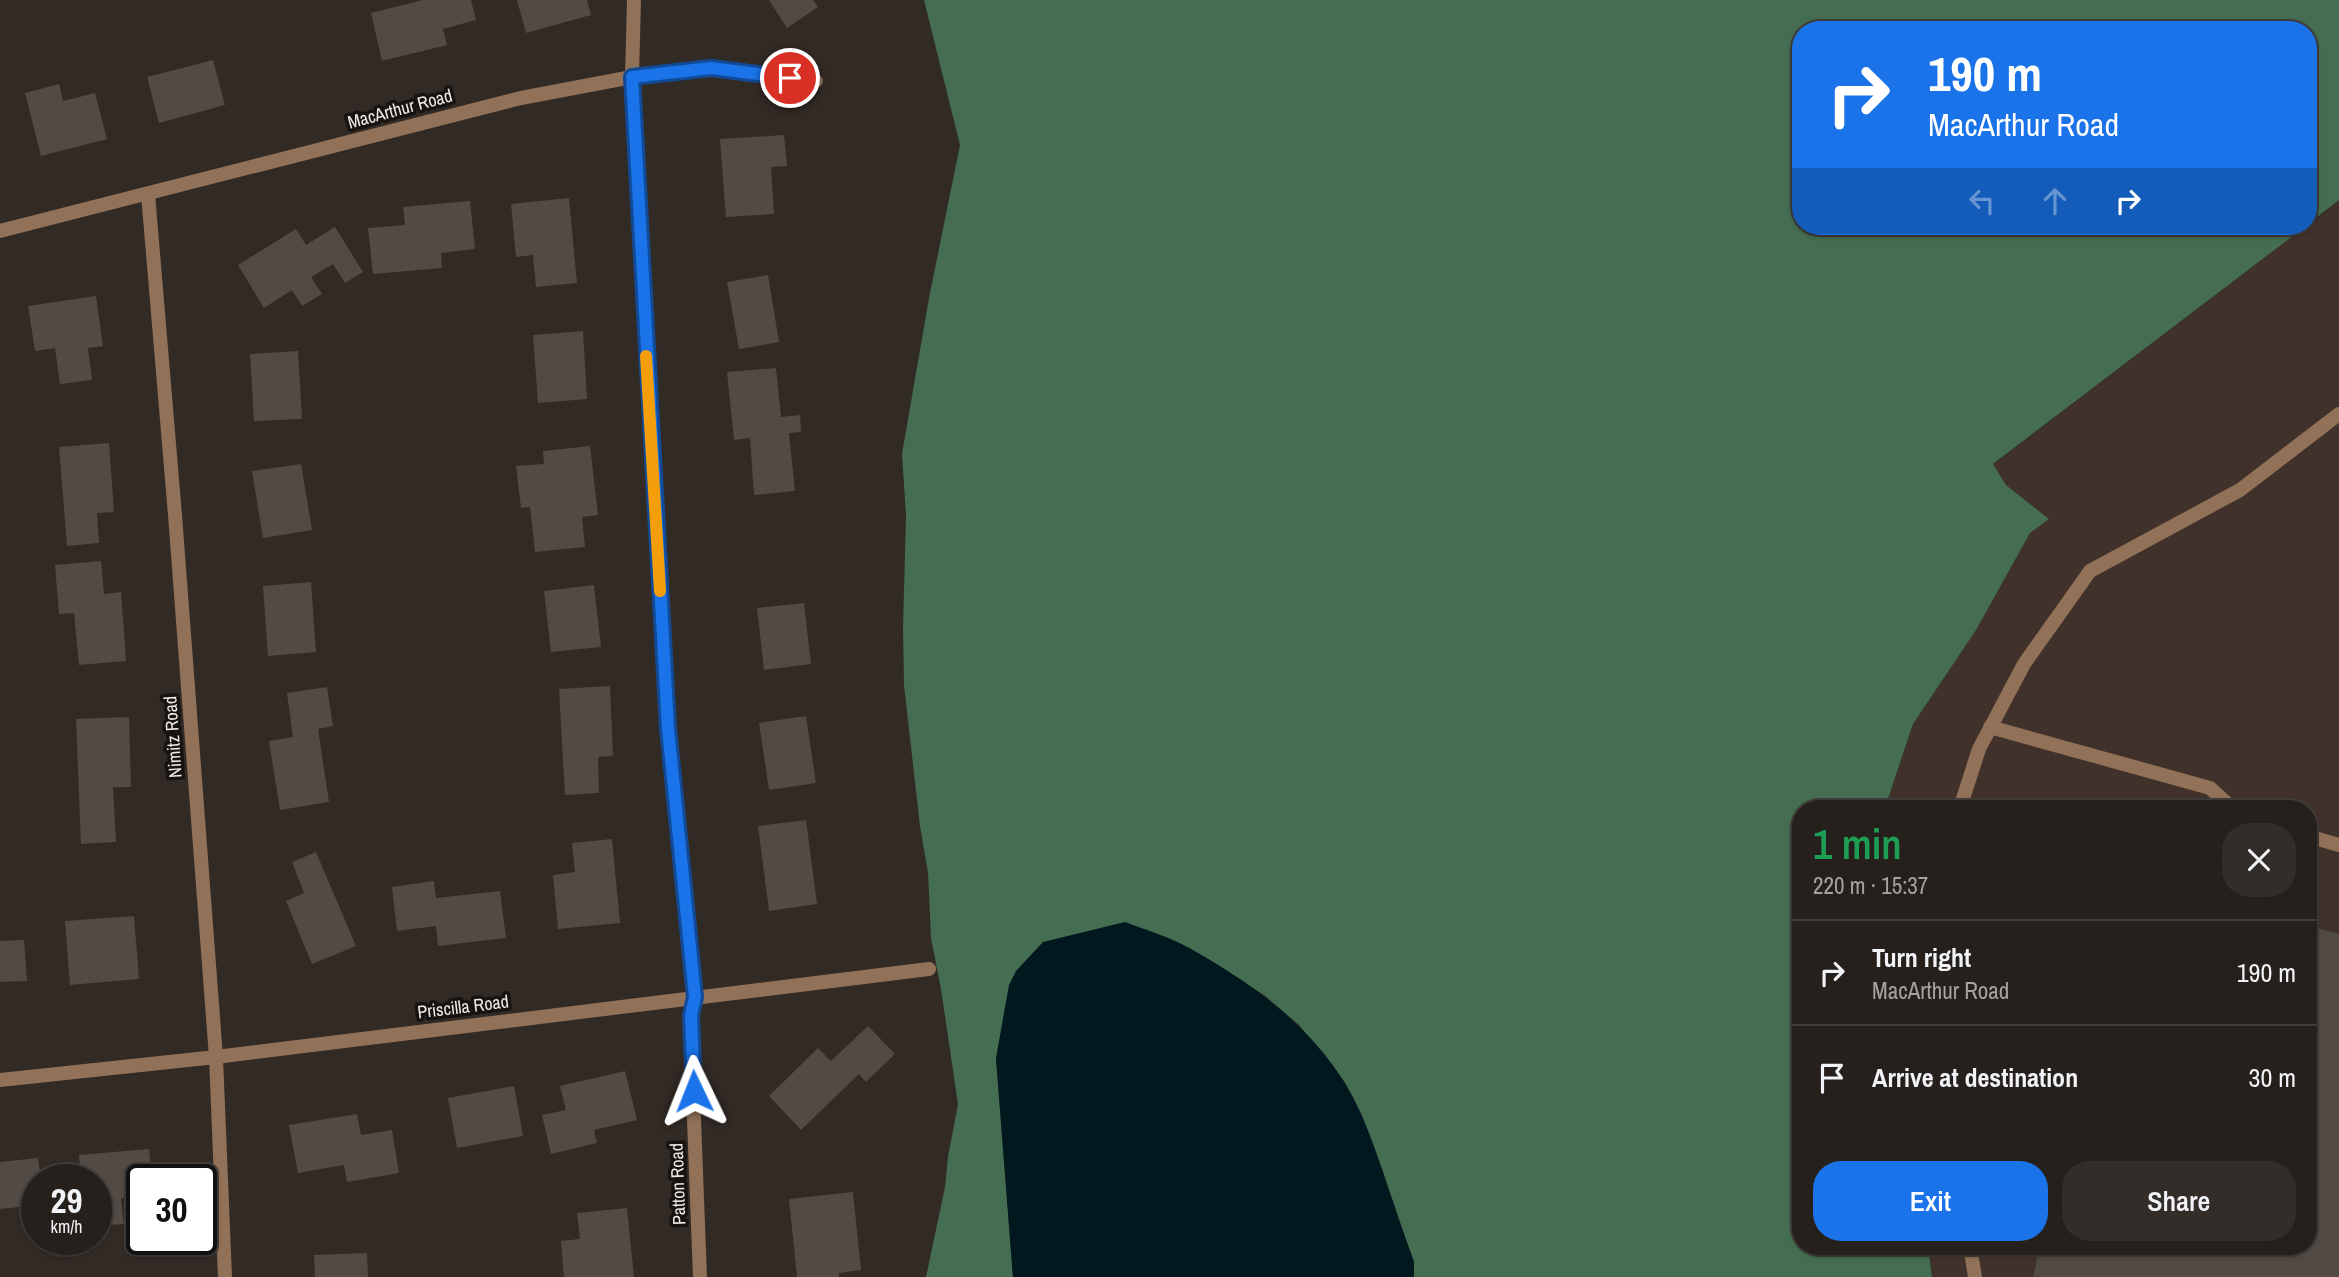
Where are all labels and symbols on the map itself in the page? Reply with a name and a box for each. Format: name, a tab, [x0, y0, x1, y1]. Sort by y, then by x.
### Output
pin	[760, 48, 820, 108]
street label: MacArthur Road	[345, 83, 455, 134]
street label: Nimitz Road	[157, 695, 188, 779]
street label: Priscilla Road	[416, 988, 510, 1025]
position arrow	[657, 1054, 731, 1128]
street label: Patton Road	[664, 1143, 691, 1225]
speed limit sign: 30	[126, 1164, 217, 1255]

